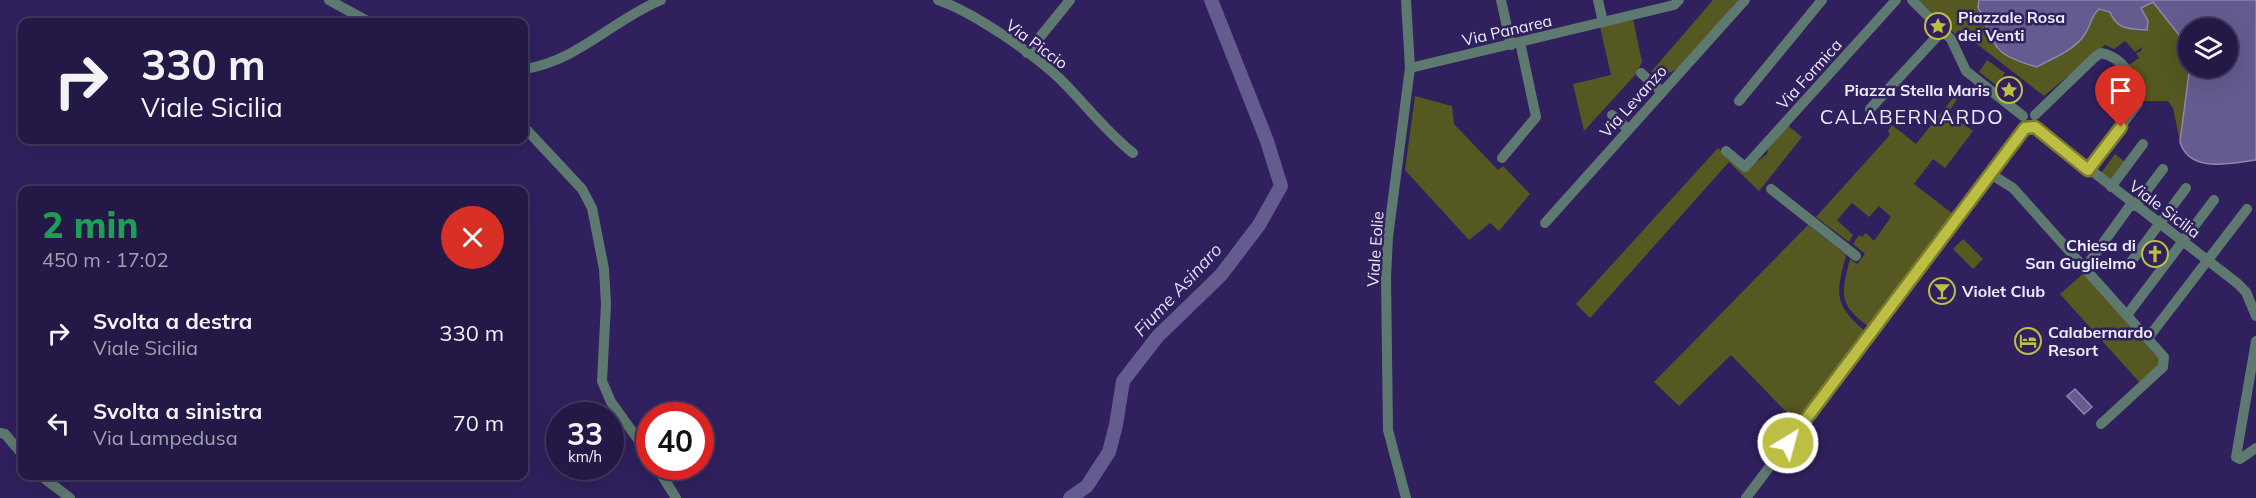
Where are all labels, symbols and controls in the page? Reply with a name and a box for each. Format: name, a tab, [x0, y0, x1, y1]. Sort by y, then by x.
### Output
place label: Piazzale Rosa dei Venti	[1958, 7, 2065, 45]
street label: Via Panarea	[1460, 10, 1554, 50]
place icon: Piazzale Rosa dei Venti	[1923, 11, 1953, 41]
street label: Via Piccio	[1002, 15, 1072, 73]
map controls	[2178, 18, 2238, 78]
button: layers	[2178, 18, 2238, 78]
street label: Via Formica	[1772, 35, 1846, 113]
text: 330 m	[141, 38, 266, 91]
icon: right	[42, 42, 120, 120]
street label: Via Levanzo	[1595, 61, 1671, 141]
pin	[2095, 65, 2146, 127]
icon: arrive	[2104, 74, 2137, 107]
place icon: Piazza Stella Maris	[1994, 75, 2024, 105]
place label: Piazza Stella Maris	[1844, 80, 1990, 100]
text: Viale Sicilia	[141, 90, 283, 124]
district label: CALABERNARDO	[1820, 104, 2004, 129]
street label: Viale Sicilia	[2125, 176, 2205, 242]
text: 2 min	[42, 202, 138, 247]
button: close	[441, 206, 504, 269]
street label: Viale Eolie	[1362, 210, 1388, 288]
place label: Chiesa di San Guglielmo	[2025, 235, 2136, 273]
water label: Fiume Asinaro	[1128, 238, 1227, 341]
church icon: Chiesa di San Guglielmo	[2140, 239, 2170, 269]
text: 450 m · 17:02	[42, 247, 168, 272]
bar icon: Violet Club	[1927, 276, 1957, 306]
place label: Violet Club	[1961, 281, 2045, 301]
text: Svolta a destra	[93, 307, 252, 335]
icon: right	[42, 317, 75, 350]
text: 330 m	[439, 319, 504, 347]
place label: Calabernardo Resort	[2048, 322, 2153, 360]
hotel icon: Calabernardo Resort	[2013, 326, 2043, 356]
text: Viale Sicilia	[93, 335, 198, 360]
text: Svolta a sinistra	[93, 397, 262, 425]
speed limit sign: 40	[636, 402, 714, 480]
icon: left	[42, 407, 75, 440]
text: 70 m	[453, 409, 504, 437]
position arrow	[1756, 411, 1820, 475]
text: 33	[567, 415, 603, 453]
text: Via Lampedusa	[93, 425, 238, 450]
text: km/h	[568, 447, 602, 466]

